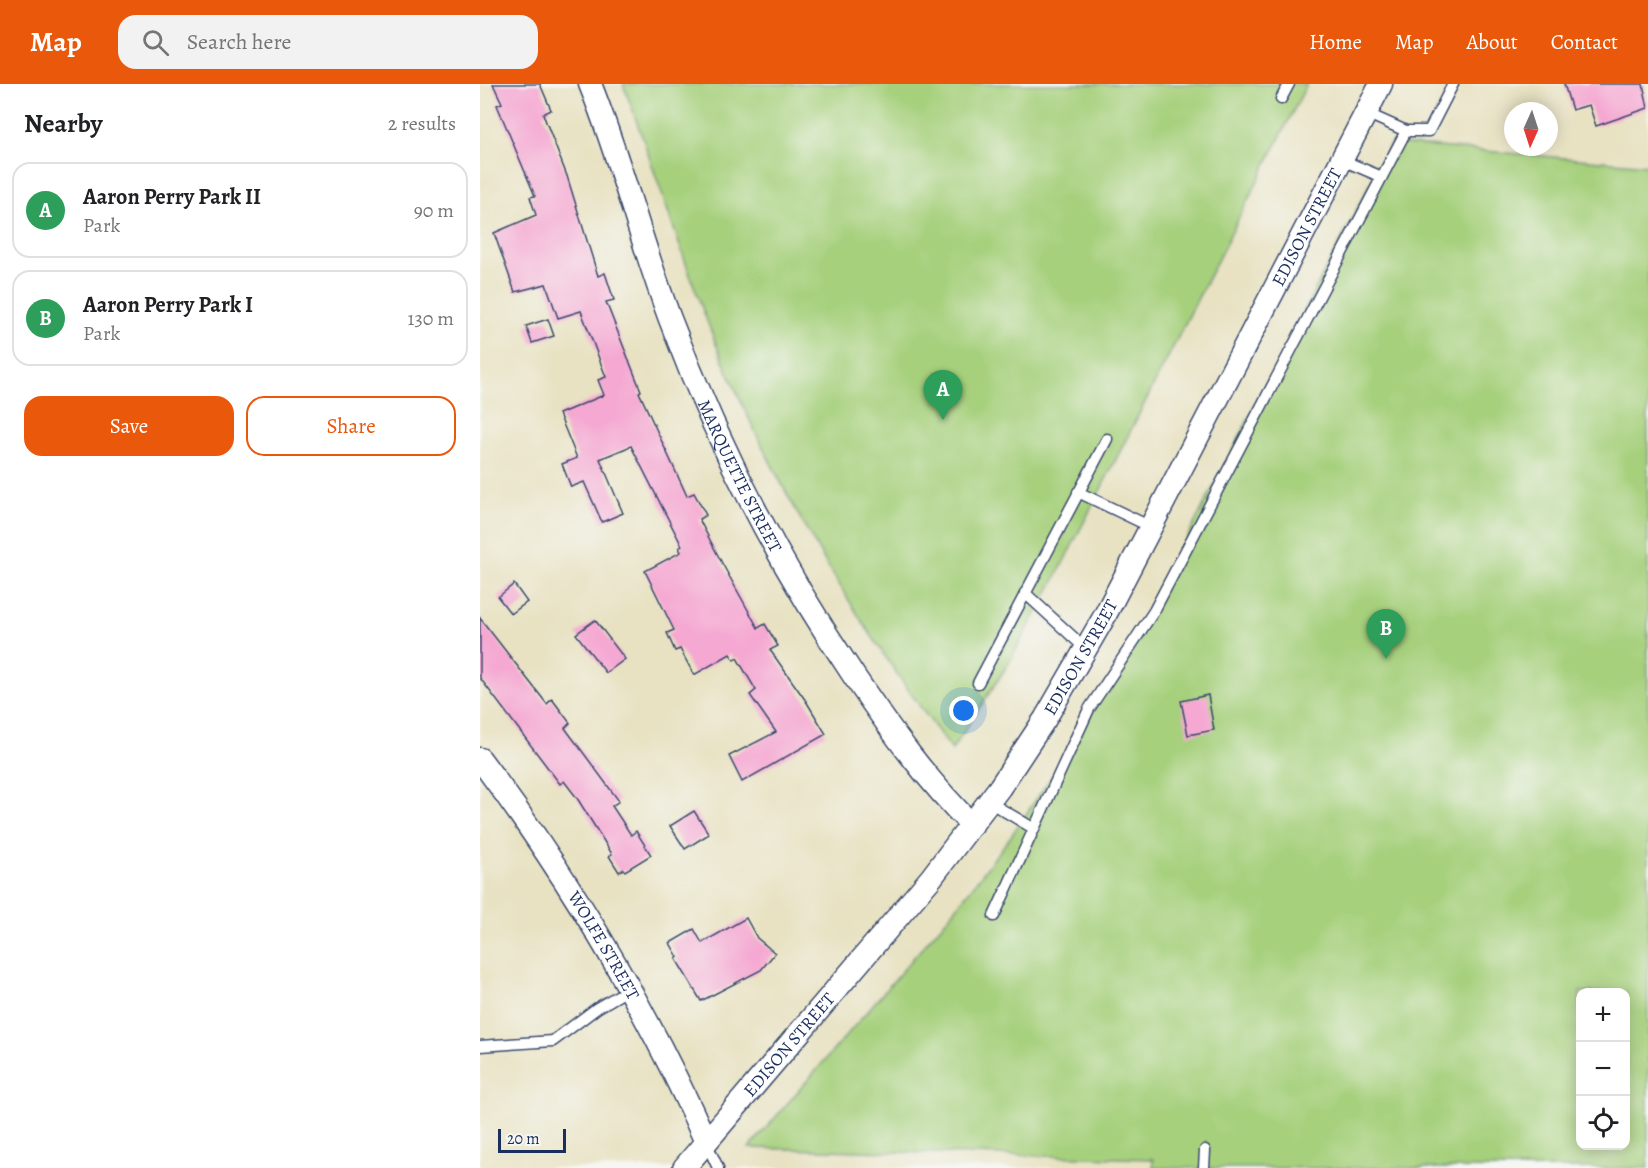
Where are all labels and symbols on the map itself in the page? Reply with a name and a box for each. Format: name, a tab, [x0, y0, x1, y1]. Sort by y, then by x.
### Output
north arrow	[1504, 102, 1558, 156]
street label: EDISON STREET	[1266, 164, 1347, 290]
pin: A	[924, 370, 962, 420]
street label: MARQUETTE STREET	[692, 396, 788, 557]
street label: EDISON STREET	[1038, 595, 1123, 719]
pin: B	[1366, 610, 1406, 659]
your location	[949, 696, 978, 725]
street label: WOLFE STREET	[562, 886, 645, 1004]
street label: EDISON STREET	[738, 987, 840, 1102]
scale bar	[498, 1126, 566, 1154]

